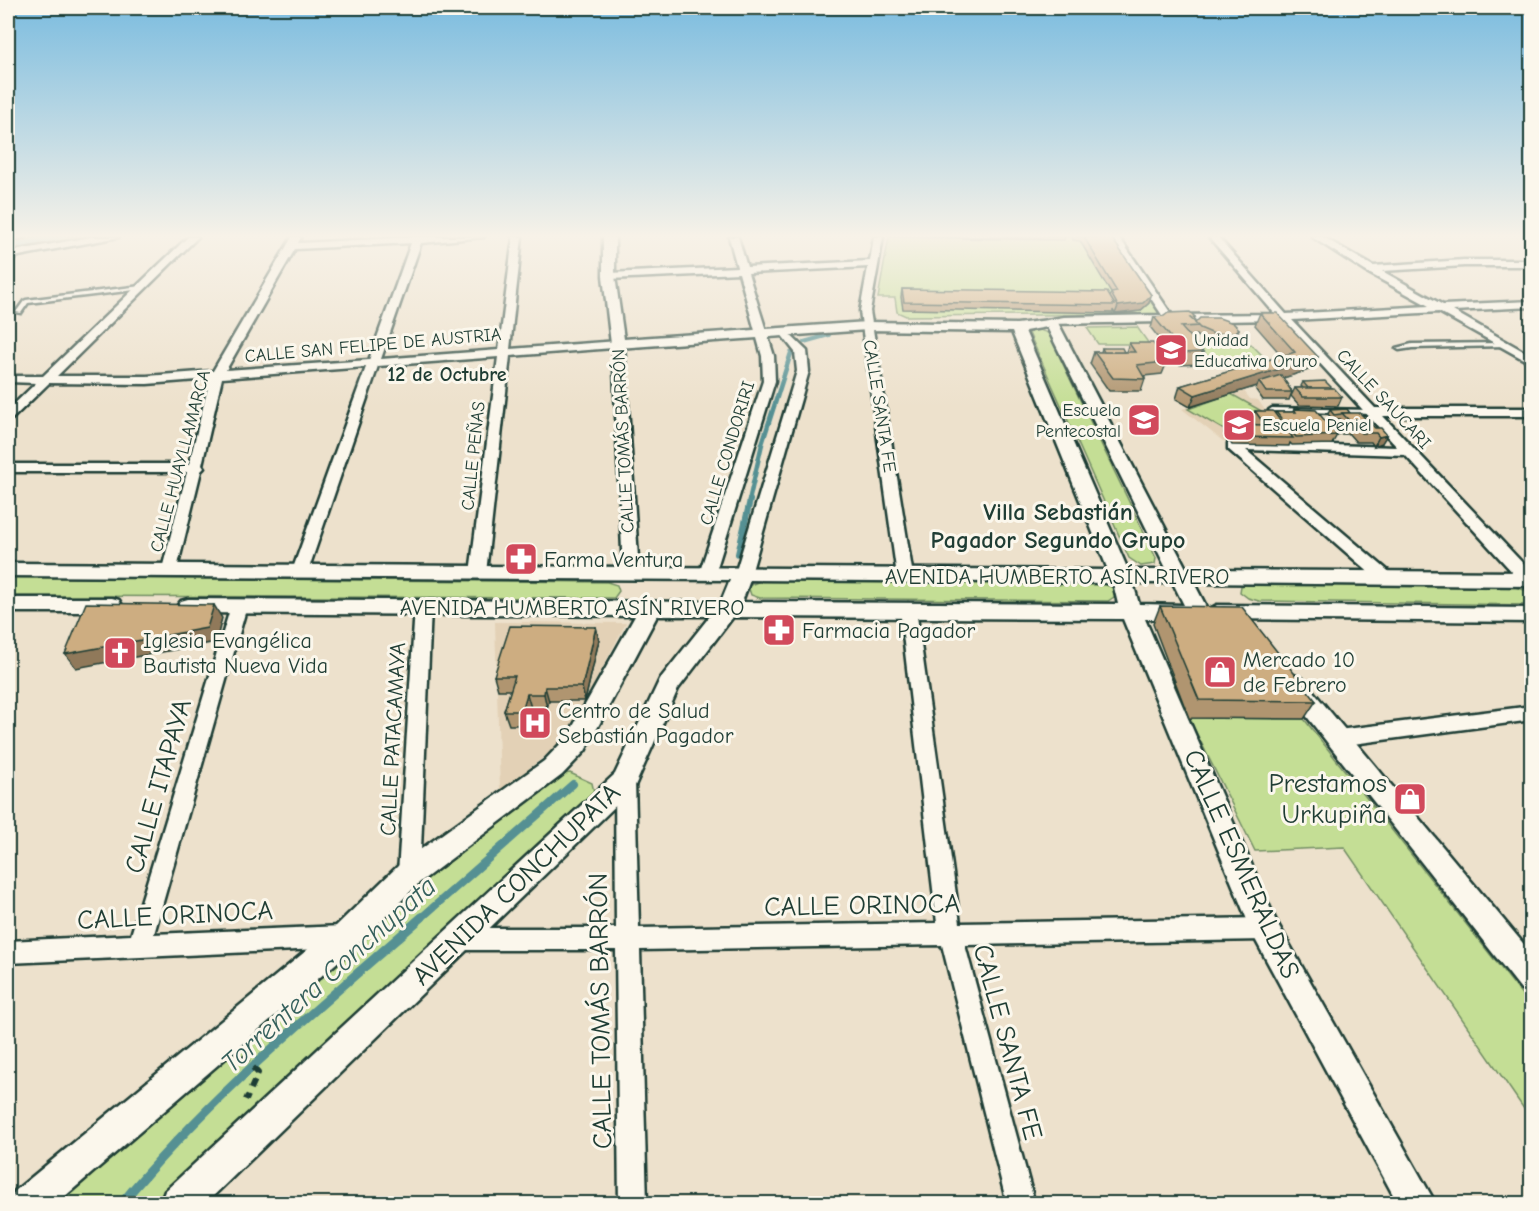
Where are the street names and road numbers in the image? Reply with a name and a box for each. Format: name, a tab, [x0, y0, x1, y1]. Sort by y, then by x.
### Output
street label: CALLE SAN FELIPE DE AUSTRIA	[244, 324, 502, 367]
street label: CALLE SANTA FE	[859, 338, 900, 474]
street label: CALLE SAUCARI	[1332, 345, 1435, 453]
street label: CALLE TOMÁS BARRÓN	[607, 348, 639, 534]
street label: CALLE HUAYLLAMARCA	[146, 368, 215, 555]
street label: CALLE CONDORIRI	[696, 379, 759, 528]
street label: CALLE PEÑAS	[457, 400, 490, 512]
street label: AVENIDA HUMBERTO ASÍN RIVERO	[885, 564, 1229, 590]
street label: AVENIDA HUMBERTO ASÍN RIVERO	[400, 595, 744, 621]
street label: CALLE PATACAMAYA	[375, 641, 411, 836]
street label: CALLE ITAPAYA	[119, 695, 198, 877]
street label: CALLE ESMERALDAS	[1177, 745, 1306, 984]
street label: AVENIDA CONCHUPATA	[406, 777, 627, 992]
street label: CALLE TOMÁS BARRÓN	[583, 873, 618, 1149]
street label: CALLE ORINOCA	[764, 888, 960, 923]
street label: CALLE ORINOCA	[76, 895, 274, 936]
street label: CALLE SANTA FE	[967, 941, 1049, 1143]

